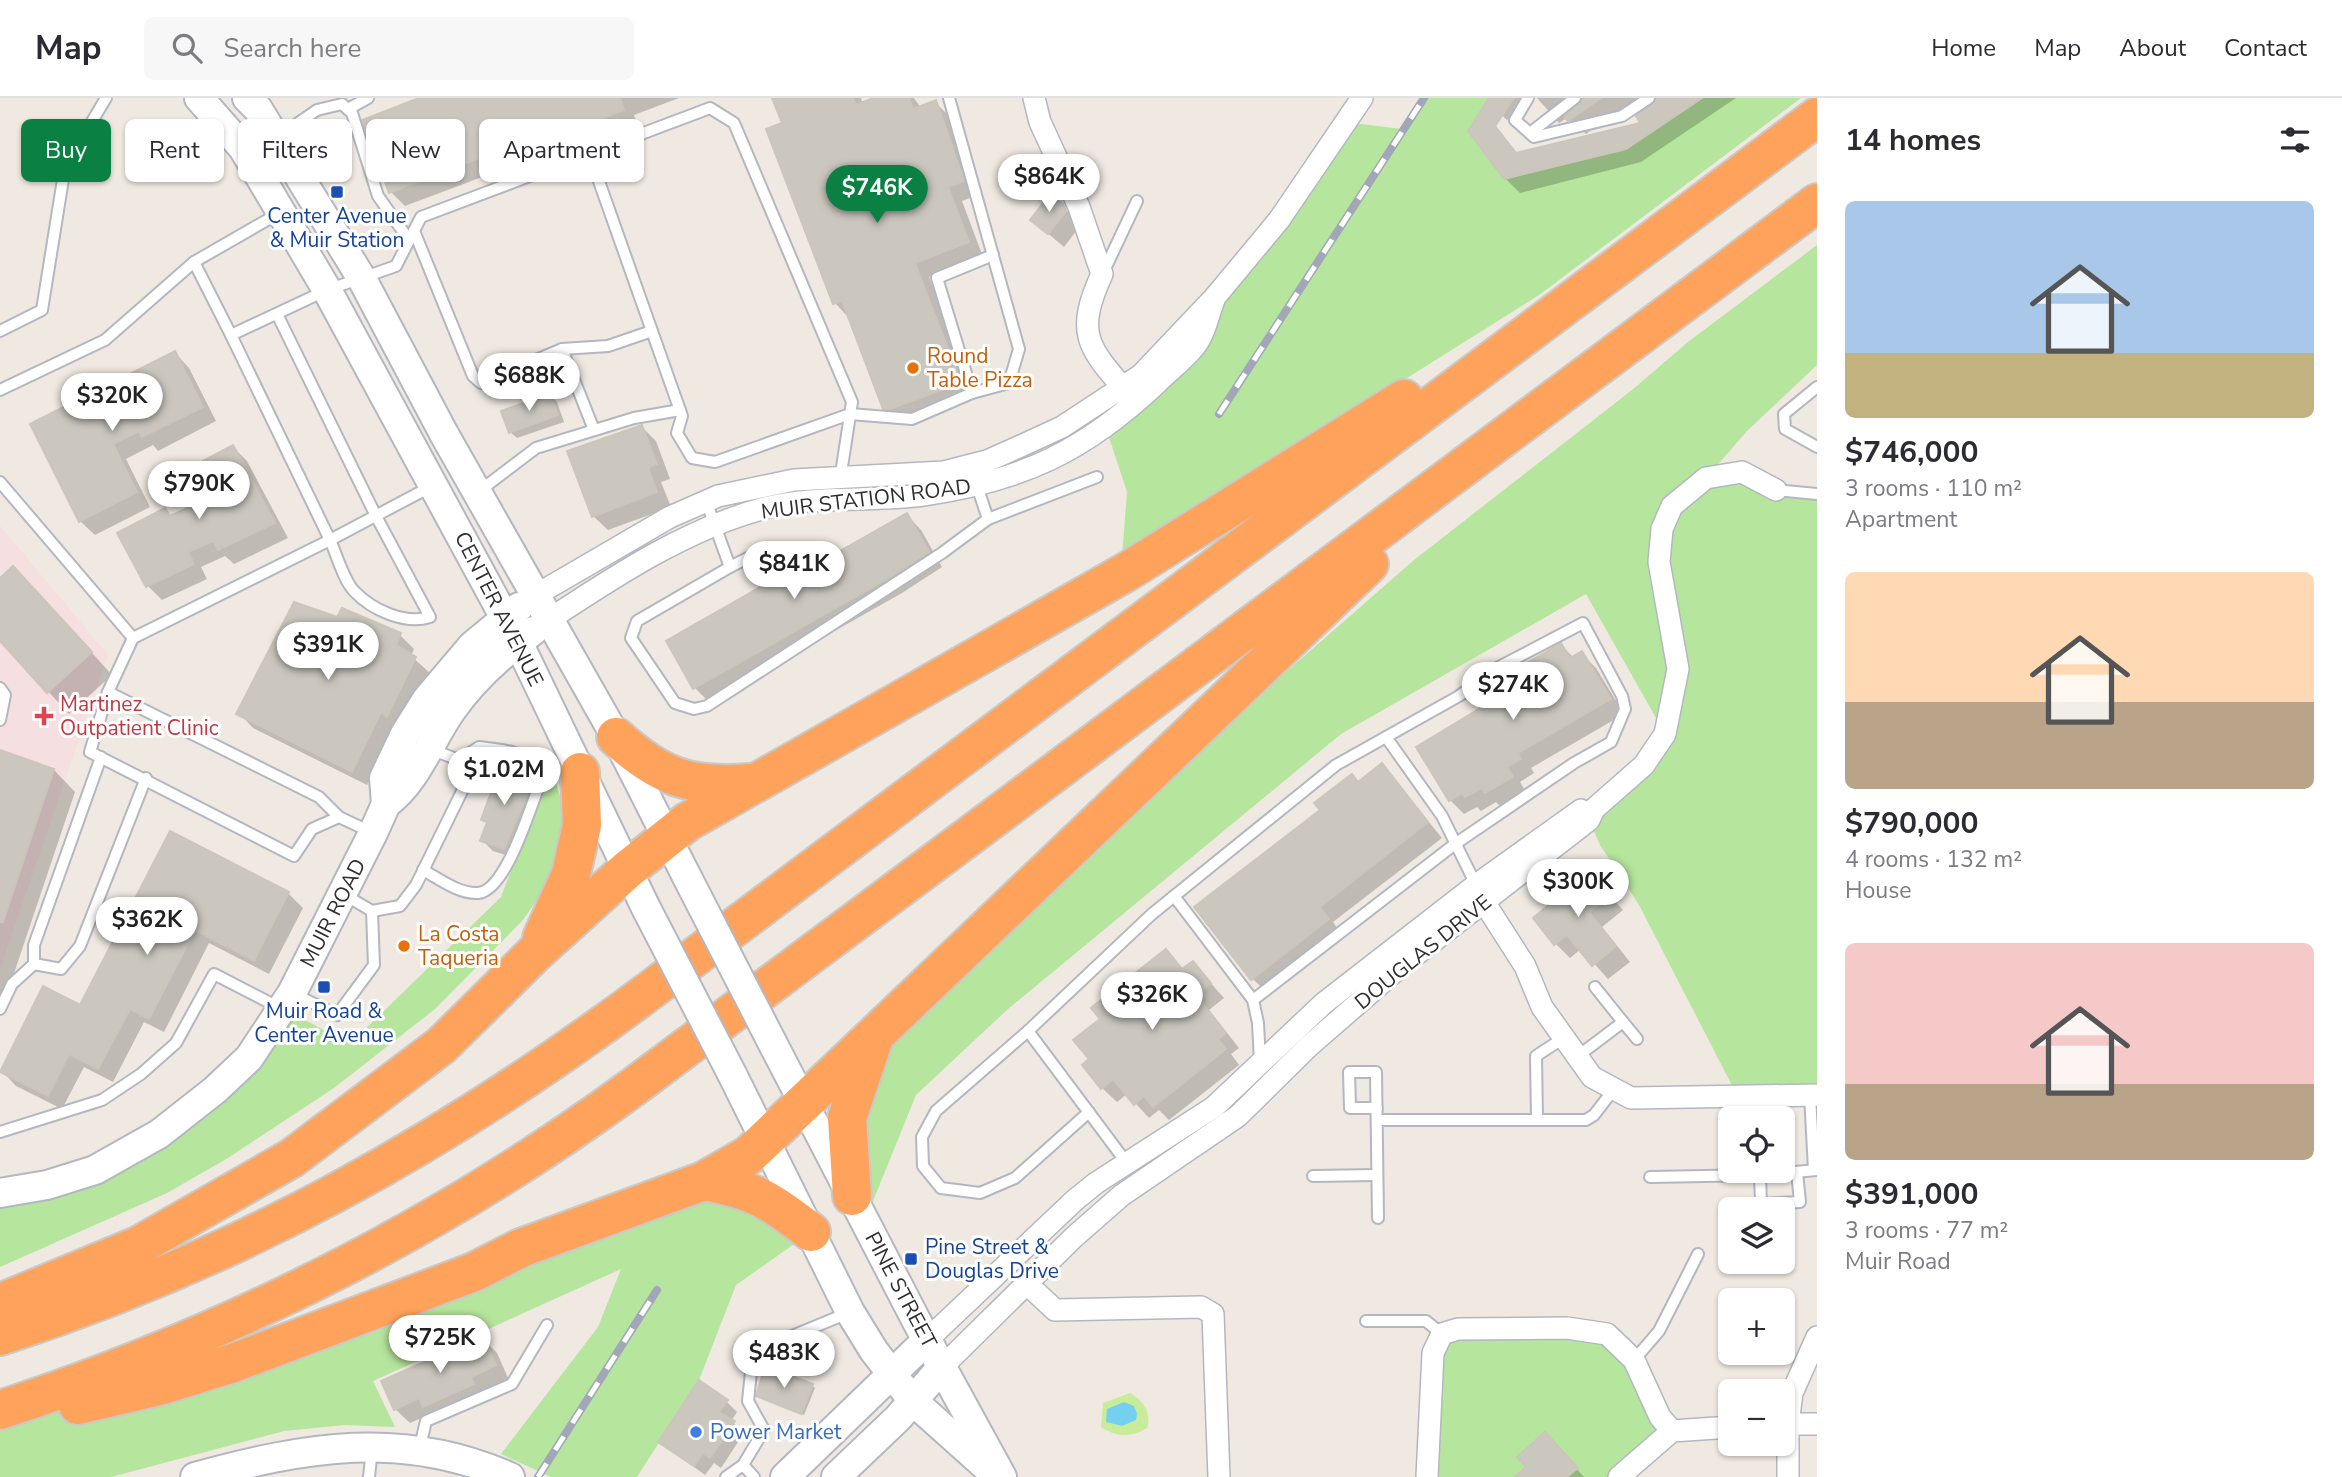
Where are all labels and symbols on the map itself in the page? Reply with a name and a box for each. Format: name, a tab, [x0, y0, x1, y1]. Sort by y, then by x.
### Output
pin: $864K	[1000, 155, 1098, 214]
pin: $746K	[828, 166, 926, 225]
marker: Center Avenue & Muir Station	[329, 184, 345, 200]
place label: Center Avenue & Muir Station	[267, 202, 407, 254]
place label: Round Table Pizza	[927, 342, 1033, 394]
pin: $688K	[480, 354, 578, 413]
marker: Round Table Pizza	[905, 360, 921, 376]
pin: $320K	[63, 374, 161, 433]
pin: $790K	[150, 462, 248, 521]
street label: MUIR STATION ROAD	[760, 472, 972, 526]
street label: CENTER AVENUE	[448, 527, 550, 691]
pin: $841K	[745, 542, 843, 601]
pin: $391K	[279, 622, 377, 682]
pin: $274K	[1464, 662, 1562, 722]
place label: Martinez Outpatient Clinic	[60, 690, 219, 742]
marker: Martinez Outpatient Clinic	[34, 706, 54, 726]
pin: $1.02M	[447, 748, 561, 807]
street label: MUIR ROAD	[294, 854, 372, 972]
pin: $300K	[1529, 860, 1627, 919]
street label: DOUGLAS DRIVE	[1349, 888, 1497, 1016]
pin: $362K	[98, 898, 196, 957]
place label: La Costa Taqueria	[418, 920, 499, 972]
marker: La Costa Taqueria	[396, 938, 412, 954]
pin: $326K	[1103, 972, 1201, 1032]
marker: Muir Road & Center Avenue	[316, 979, 332, 995]
place label: Muir Road & Center Avenue	[254, 997, 394, 1049]
street label: PINE STREET	[859, 1227, 944, 1353]
place label: Pine Street & Douglas Drive	[925, 1233, 1059, 1285]
marker: Pine Street & Douglas Drive	[903, 1251, 919, 1267]
pin: $725K	[391, 1316, 489, 1375]
pin: $483K	[735, 1330, 833, 1390]
place label: Power Market	[710, 1418, 842, 1446]
marker: Power Market	[688, 1424, 704, 1440]

